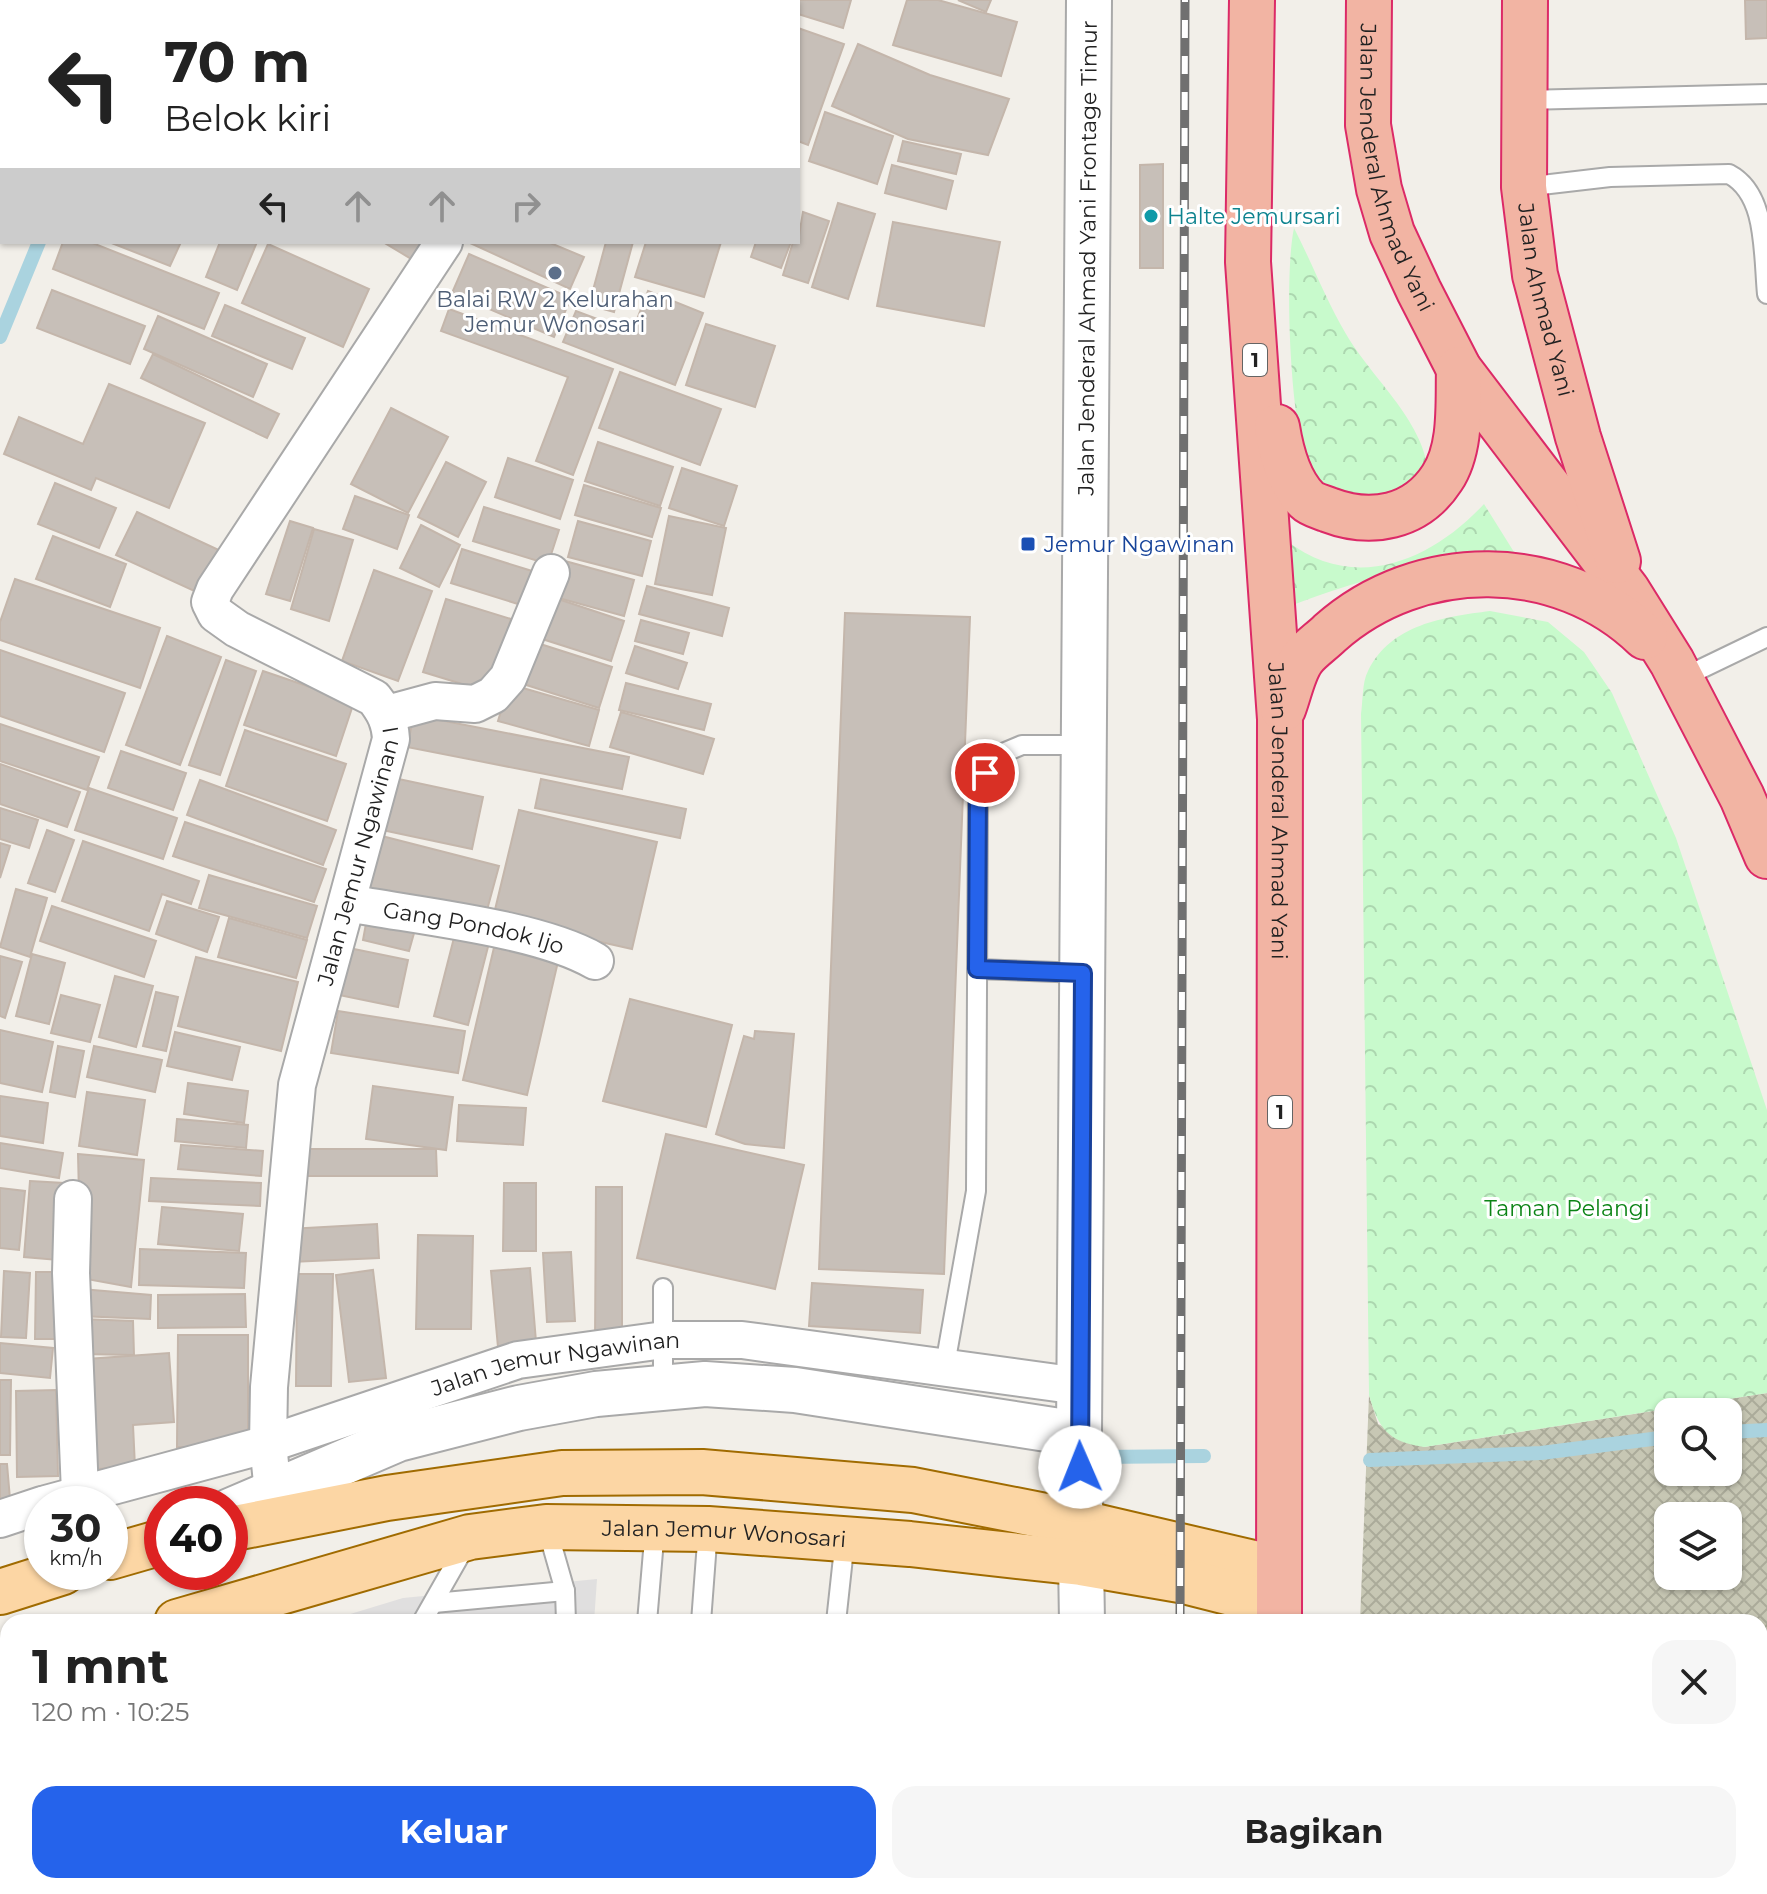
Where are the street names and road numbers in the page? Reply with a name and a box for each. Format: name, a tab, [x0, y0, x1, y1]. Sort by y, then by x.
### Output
street label: Jalan Jenderal Ahmad Yani Frontage Timur	[1072, 20, 1102, 497]
street label: Jalan Jenderal Ahmad Yani	[1354, 22, 1441, 316]
street label: Jalan Ahmad Yani	[1512, 200, 1580, 399]
road number: 1	[1243, 344, 1267, 376]
street label: Jalan Jenderal Ahmad Yani	[1262, 660, 1294, 960]
street label: Jalan Jemur Ngawinan I	[311, 724, 404, 989]
street label: Gang Pondok Ijo	[381, 896, 568, 960]
road number: 1	[1268, 1096, 1292, 1128]
street label: Jalan Jemur Ngawinan	[427, 1326, 680, 1402]
street label: Jalan Jemur Wonosari	[601, 1514, 847, 1553]

